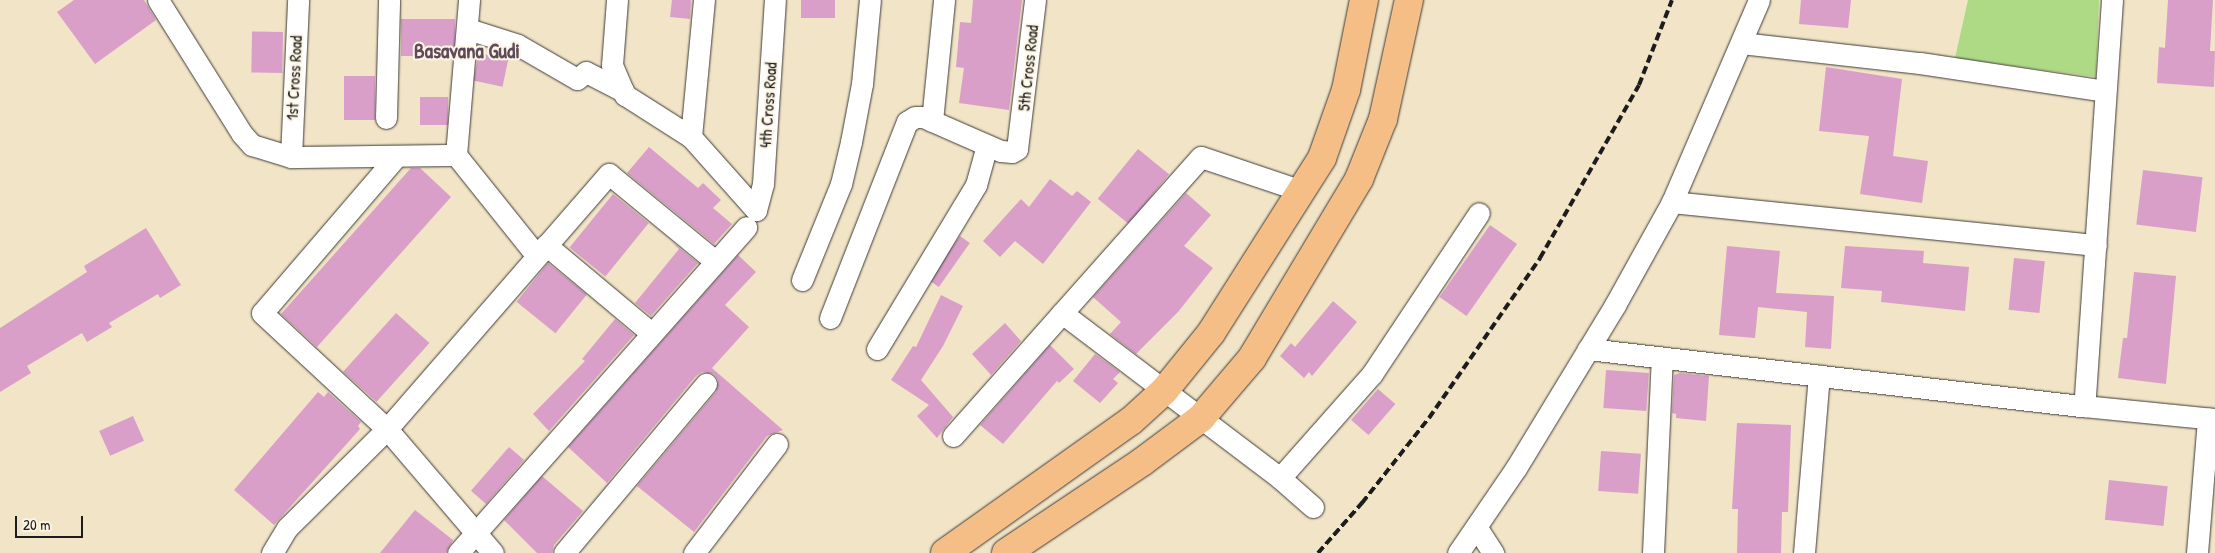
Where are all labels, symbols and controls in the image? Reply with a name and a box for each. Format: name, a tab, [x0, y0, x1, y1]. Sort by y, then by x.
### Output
street label: 5th Cross Road	[1014, 24, 1042, 112]
street label: 1st Cross Road	[282, 35, 306, 121]
district label: Basavana Gudi	[414, 38, 520, 64]
street label: 4th Cross Road	[755, 62, 781, 148]
scale bar	[18, 506, 85, 538]
text: 20 m	[23, 514, 50, 535]

